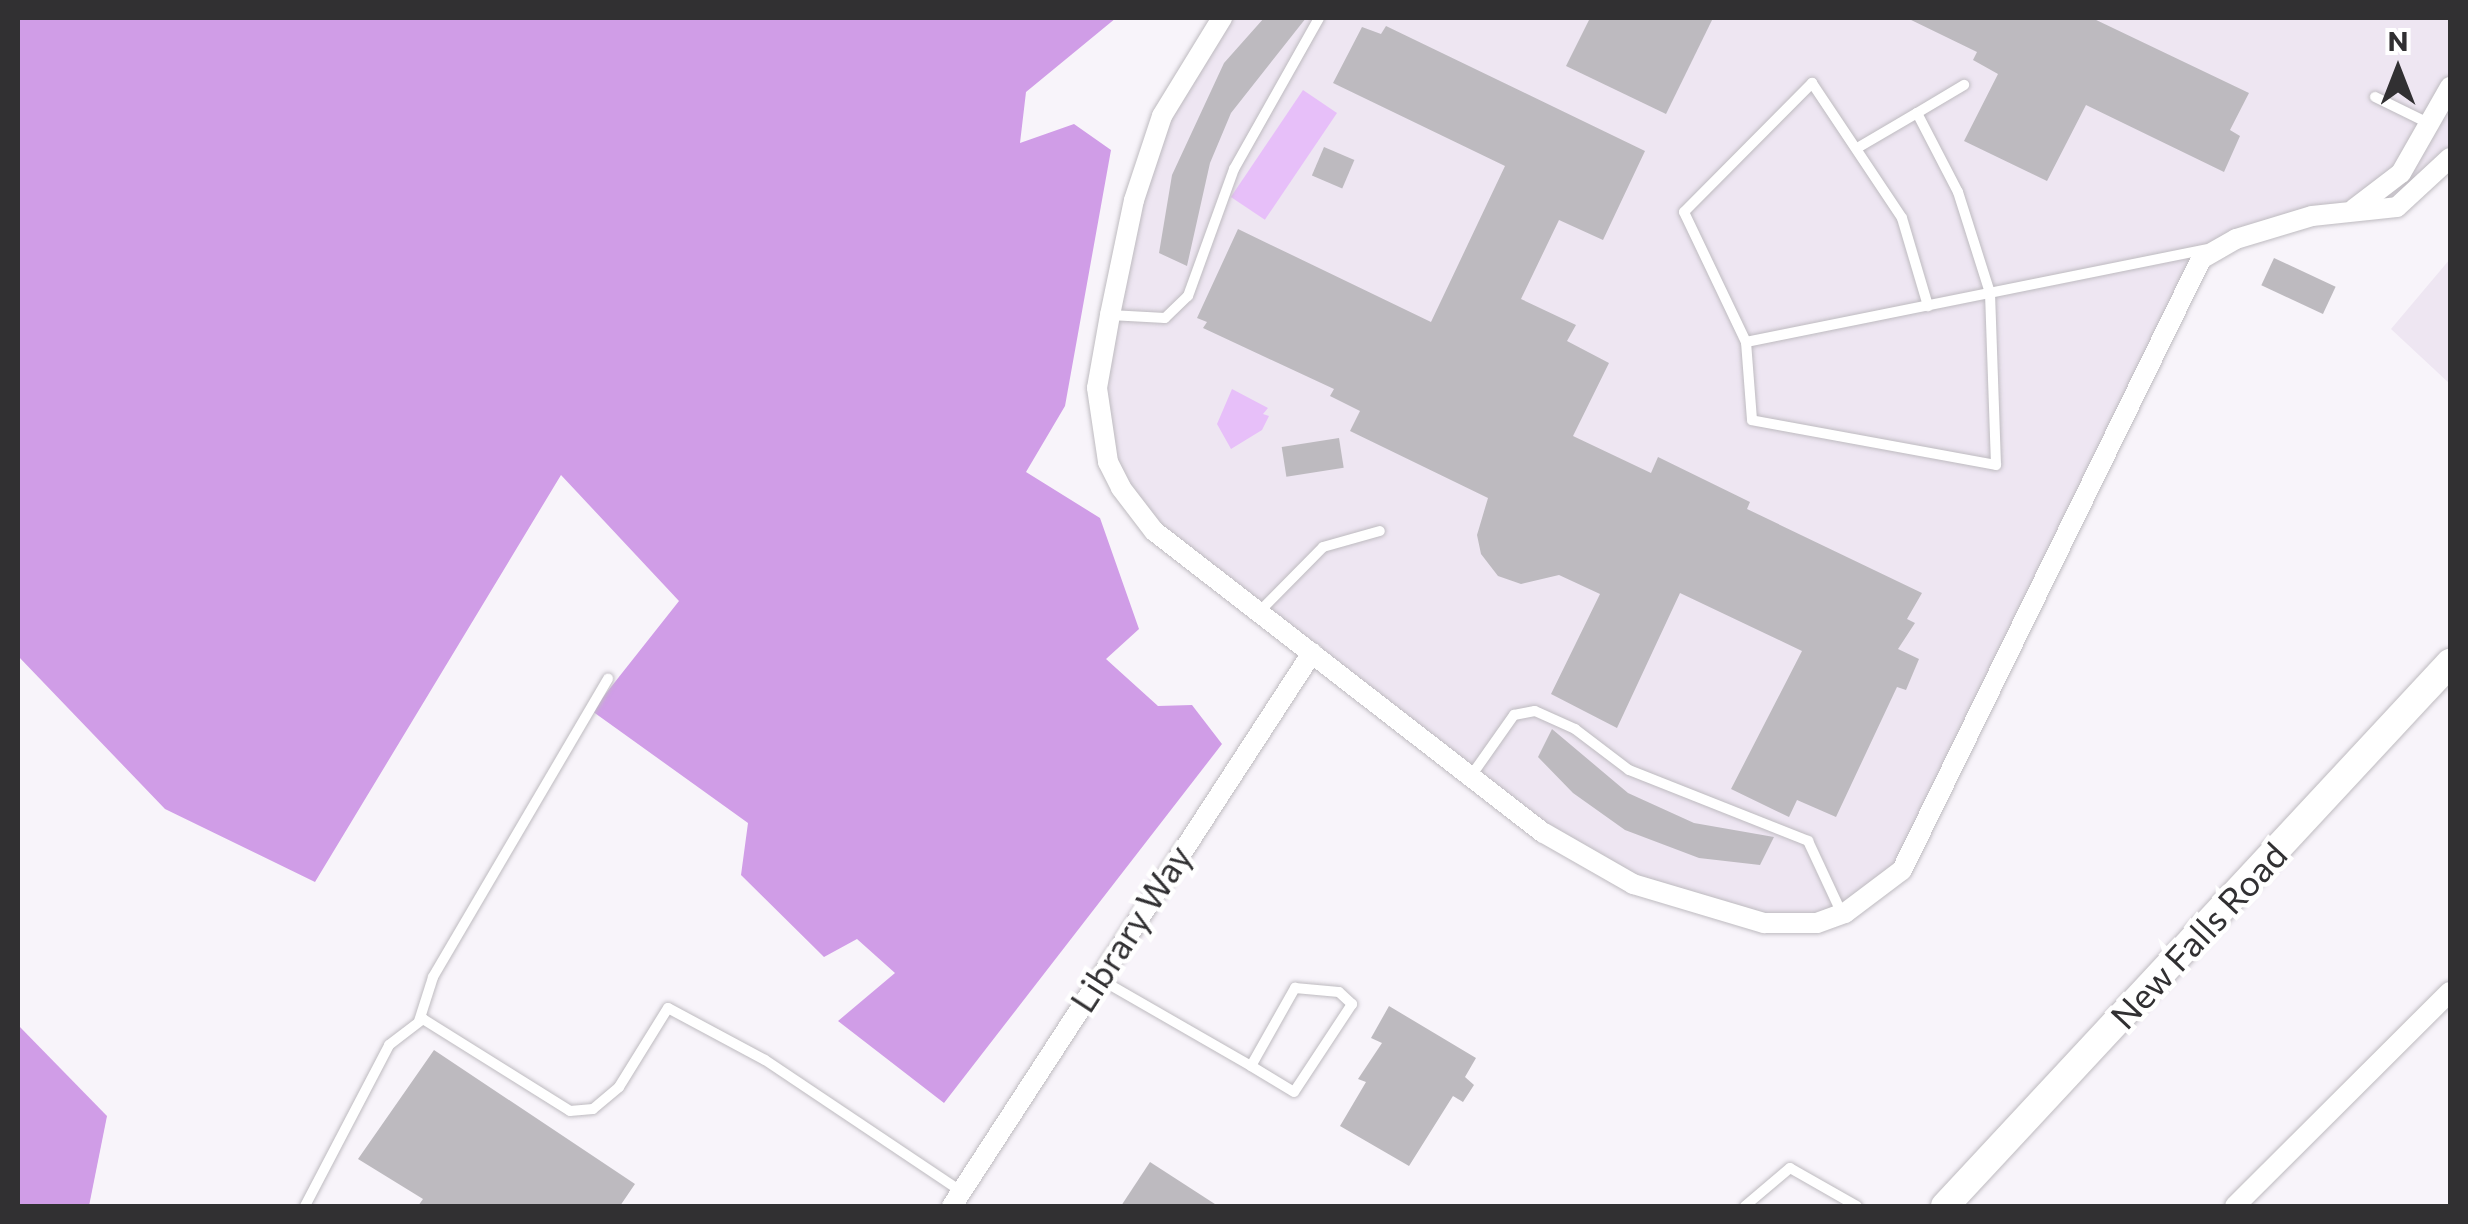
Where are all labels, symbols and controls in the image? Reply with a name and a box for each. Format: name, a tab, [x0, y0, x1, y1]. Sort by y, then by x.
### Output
north arrow	[2348, 20, 2448, 120]
text: N	[2388, 23, 2409, 57]
street label: New Falls Road	[2101, 833, 2295, 1037]
street label: Library Way	[1061, 837, 1199, 1019]

